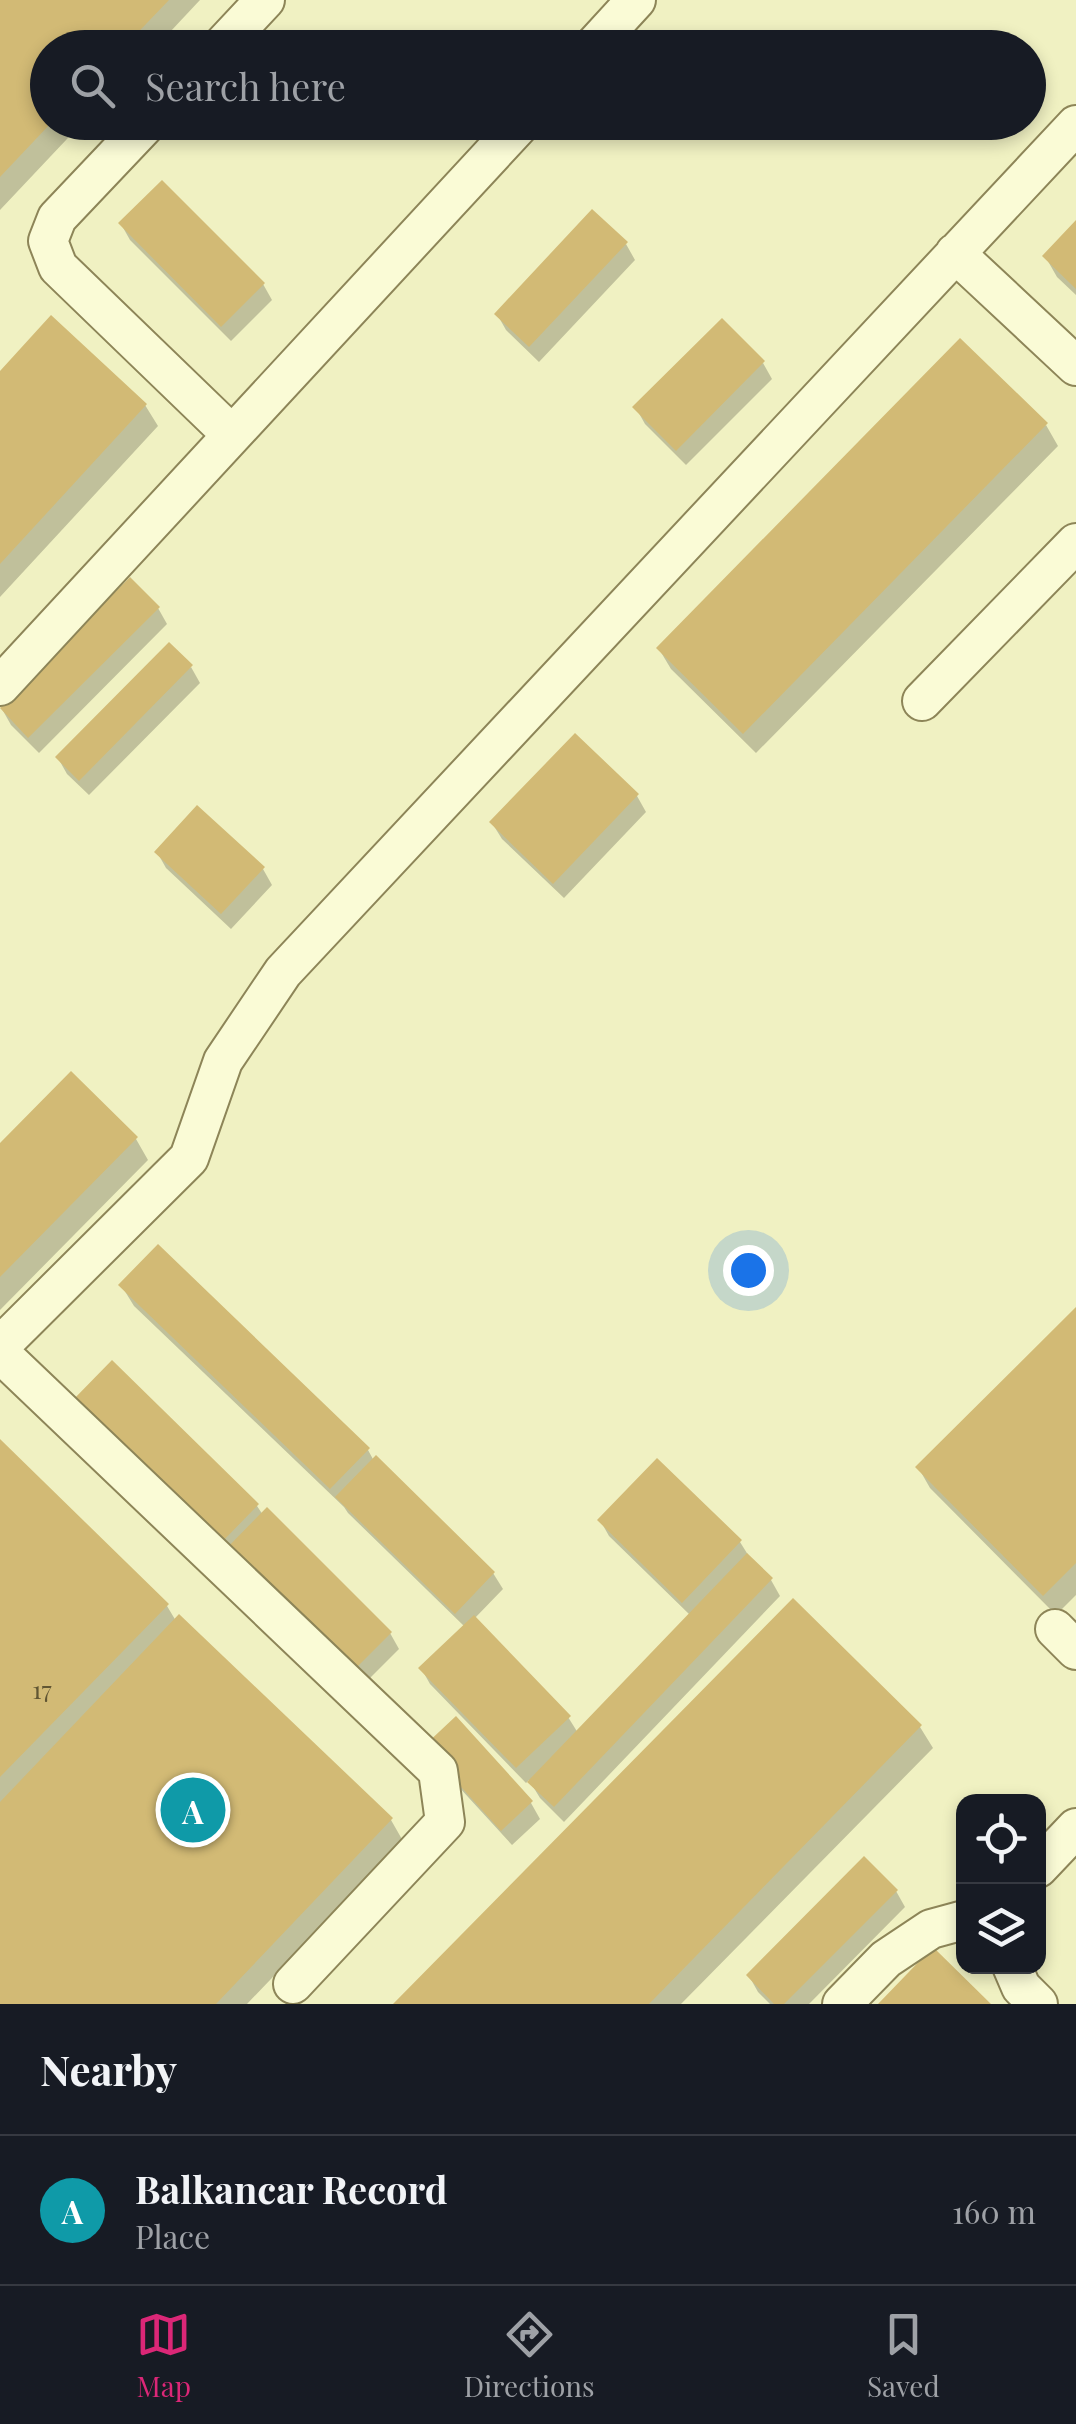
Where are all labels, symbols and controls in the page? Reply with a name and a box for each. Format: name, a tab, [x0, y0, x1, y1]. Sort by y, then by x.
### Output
search box	[30, 30, 1046, 140]
icon: search	[65, 58, 120, 113]
text: Search here	[145, 60, 346, 111]
your location	[723, 1245, 774, 1296]
house number: 17	[32, 1672, 52, 1705]
pin: A	[160, 1772, 226, 1848]
map controls	[956, 1794, 1046, 1974]
button: locate	[956, 1794, 1046, 1884]
button: layers	[956, 1884, 1046, 1974]
text: Nearby	[40, 2041, 177, 2097]
text: Balkancar Record	[135, 2163, 447, 2214]
text: A	[62, 2189, 83, 2232]
text: 160 m	[952, 2189, 1036, 2232]
text: Place	[135, 2214, 210, 2257]
tab: Map	[136, 2307, 191, 2404]
tab: Directions	[464, 2307, 595, 2404]
tab: Saved	[867, 2307, 940, 2404]

